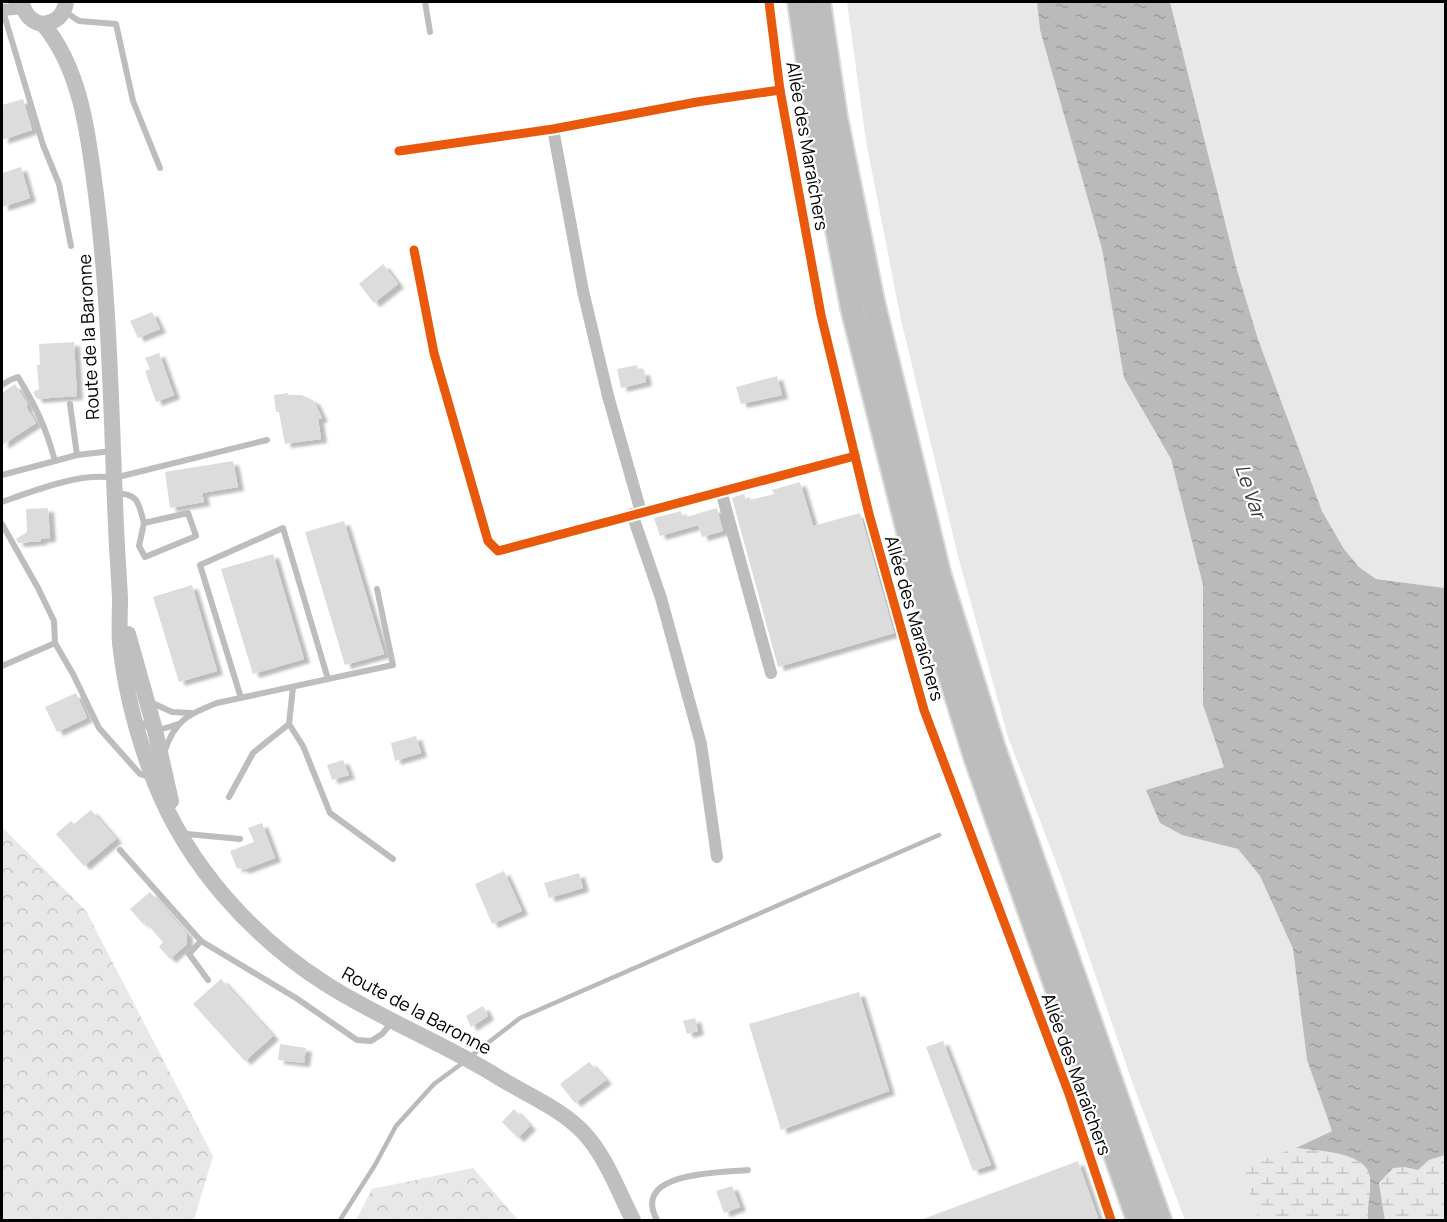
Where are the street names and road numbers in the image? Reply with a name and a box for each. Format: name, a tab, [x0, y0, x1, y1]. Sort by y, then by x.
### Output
street label: Allée des Maraîchers	[781, 60, 835, 232]
street label: Route de la Baronne	[72, 253, 104, 421]
street label: Allée des Maraîchers	[880, 533, 950, 703]
street label: Route de la Baronne	[338, 960, 496, 1060]
street label: Allée des Maraîchers	[1036, 990, 1118, 1158]

